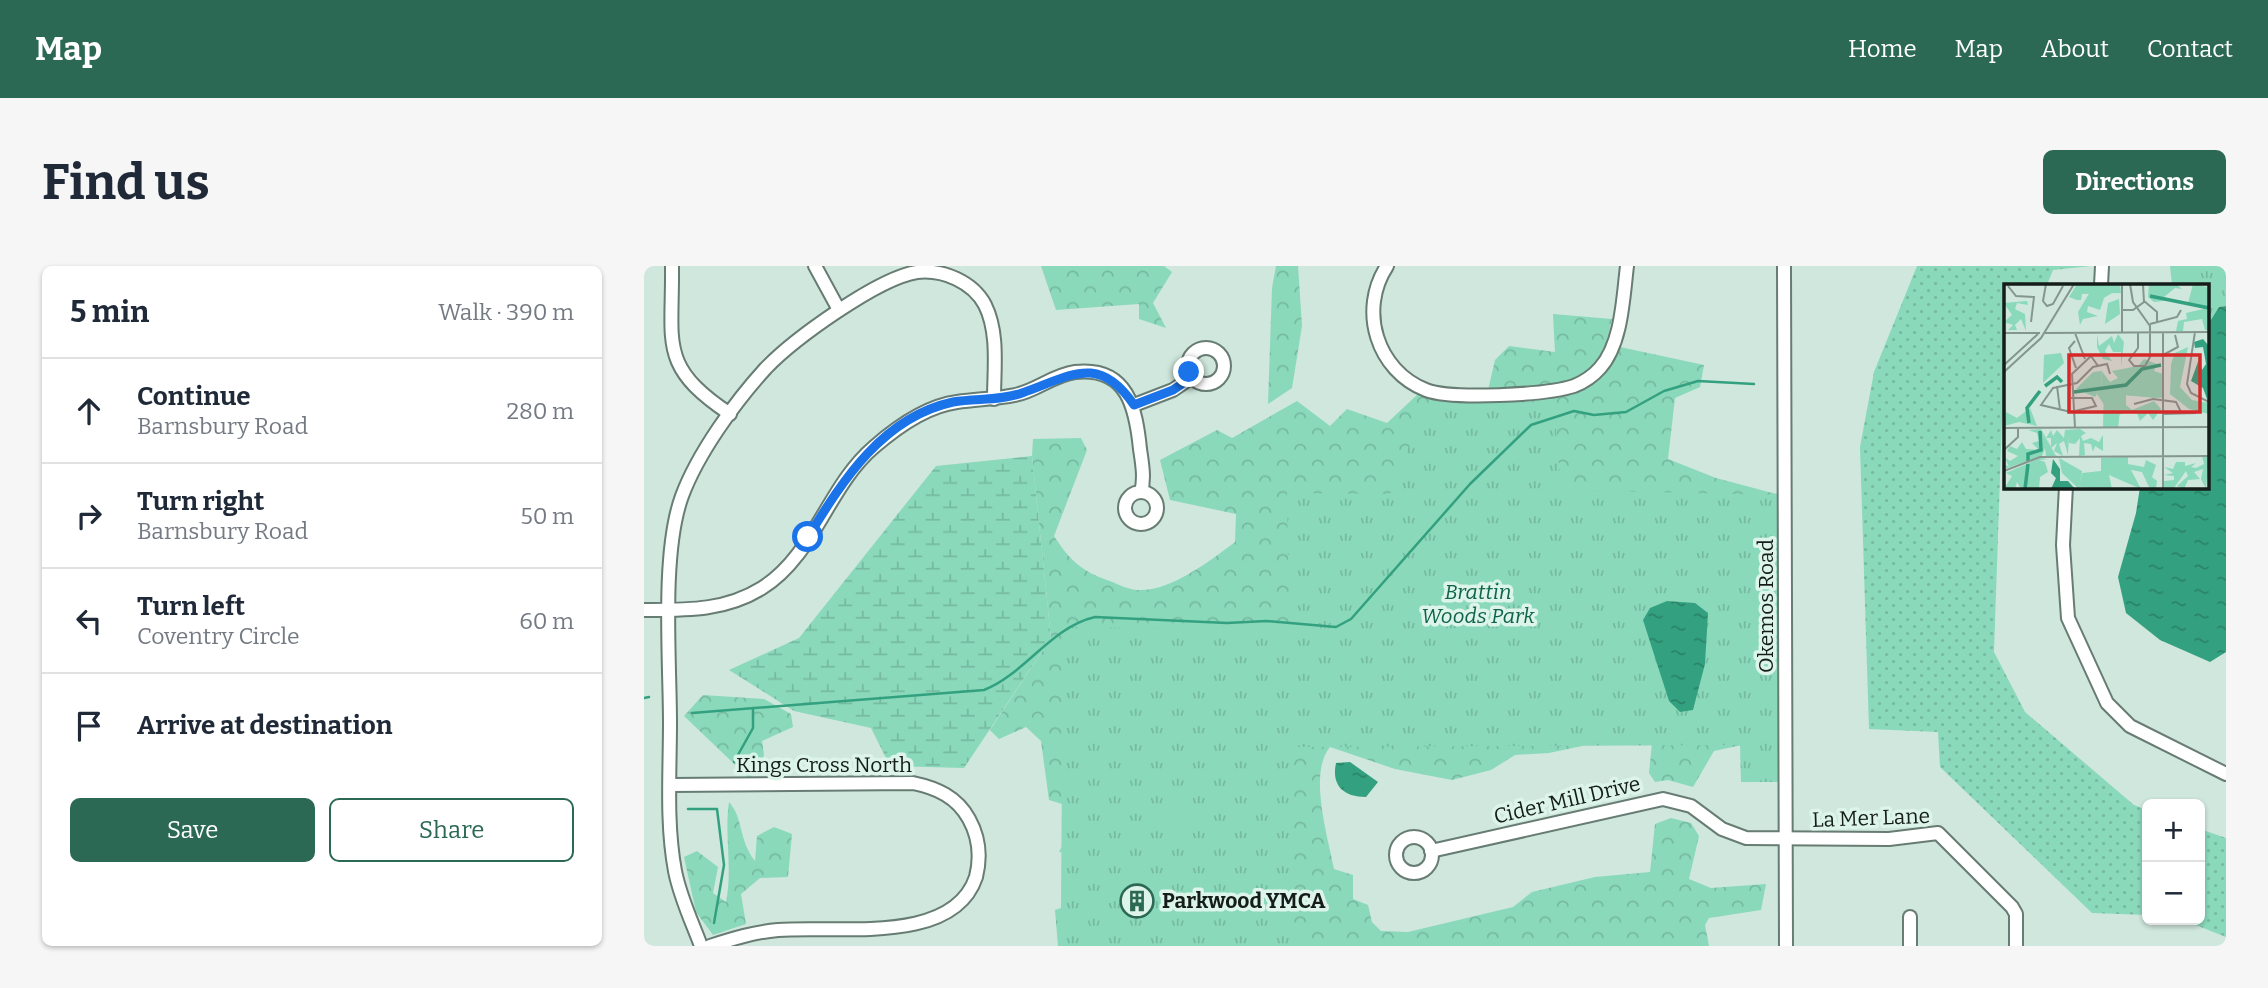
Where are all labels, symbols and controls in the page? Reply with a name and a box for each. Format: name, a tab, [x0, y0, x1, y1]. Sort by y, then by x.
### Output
text: Map	[35, 29, 102, 69]
text: Home	[1848, 35, 1917, 63]
text: Map	[1955, 35, 2003, 63]
text: About	[2041, 35, 2109, 63]
text: Contact	[2147, 35, 2233, 63]
button: Directions	[2043, 150, 2226, 214]
text: Find us	[42, 153, 210, 212]
inset map	[2004, 284, 2208, 488]
text: 5 min	[70, 294, 149, 330]
text: Walk · 390 m	[438, 298, 574, 326]
route end	[1173, 356, 1204, 387]
text: Continue	[137, 381, 251, 412]
icon: ahead	[70, 392, 108, 430]
text: 280 m	[506, 397, 574, 425]
text: Barnsbury Road	[137, 412, 308, 440]
text: Turn right	[137, 486, 264, 517]
icon: right	[70, 497, 108, 535]
text: 50 m	[520, 502, 574, 530]
text: Barnsbury Road	[137, 517, 308, 545]
route start	[792, 521, 823, 552]
street label: Okemos Road	[1753, 539, 1779, 673]
park label: Brattin Woods Park	[1421, 579, 1535, 629]
text: Turn left	[137, 591, 245, 622]
icon: left	[70, 602, 108, 640]
text: 60 m	[519, 607, 574, 635]
text: Coventry Circle	[137, 622, 300, 650]
icon: arrive	[70, 707, 108, 745]
text: Arrive at destination	[137, 710, 392, 741]
street label: Kings Cross North	[736, 752, 912, 778]
street label: Cider Mill Drive	[1491, 771, 1643, 829]
button: Save	[70, 798, 315, 862]
button: Share	[329, 798, 574, 862]
map controls	[2142, 799, 2205, 925]
button: +	[2142, 799, 2205, 862]
street label: La Mer Lane	[1812, 803, 1930, 833]
button: −	[2142, 862, 2205, 925]
building icon: Parkwood YMCA	[1118, 882, 1156, 920]
place label: Parkwood YMCA	[1162, 888, 1326, 914]

